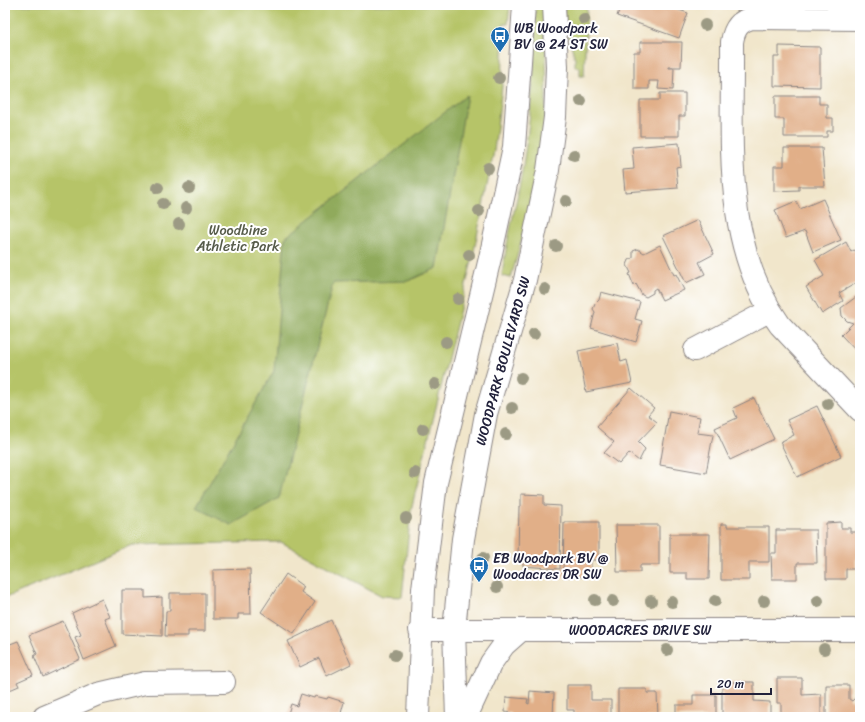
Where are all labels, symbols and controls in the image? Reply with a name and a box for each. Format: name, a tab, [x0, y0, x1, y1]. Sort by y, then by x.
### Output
place label: WB Woodpark BV @ 24 ST SW	[514, 16, 608, 57]
bus stop icon: WB Woodpark BV @ 24 ST SW	[489, 25, 511, 53]
park label: Woodbine Athletic Park	[195, 218, 280, 259]
street label: WOODPARK BOULEVARD SW	[468, 274, 538, 448]
place label: EB Woodpark BV @ Woodacres DR SW	[493, 546, 609, 587]
bus stop icon: EB Woodpark BV @ Woodacres DR SW	[468, 555, 490, 583]
street label: WOODACRES DRIVE SW	[569, 618, 712, 643]
scale bar	[711, 670, 771, 696]
text: 20 m	[717, 673, 744, 695]

